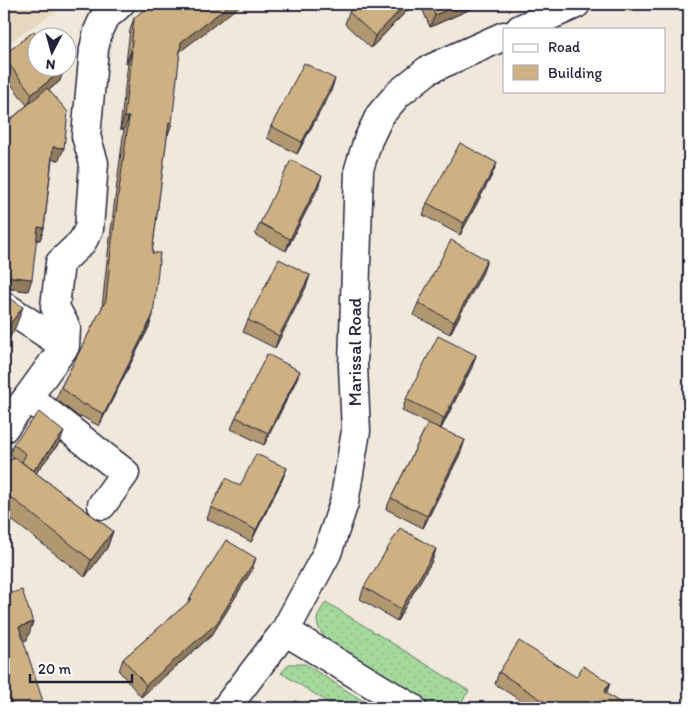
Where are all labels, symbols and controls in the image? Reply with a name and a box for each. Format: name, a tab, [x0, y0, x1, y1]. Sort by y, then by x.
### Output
north arrow	[28, 28, 78, 78]
legend	[503, 28, 666, 92]
text: Road	[548, 38, 581, 56]
text: N	[45, 55, 56, 73]
text: Building	[548, 64, 602, 82]
street label: Marissal Road	[344, 297, 366, 406]
scale bar	[30, 652, 132, 684]
text: 20 m	[38, 660, 72, 678]

